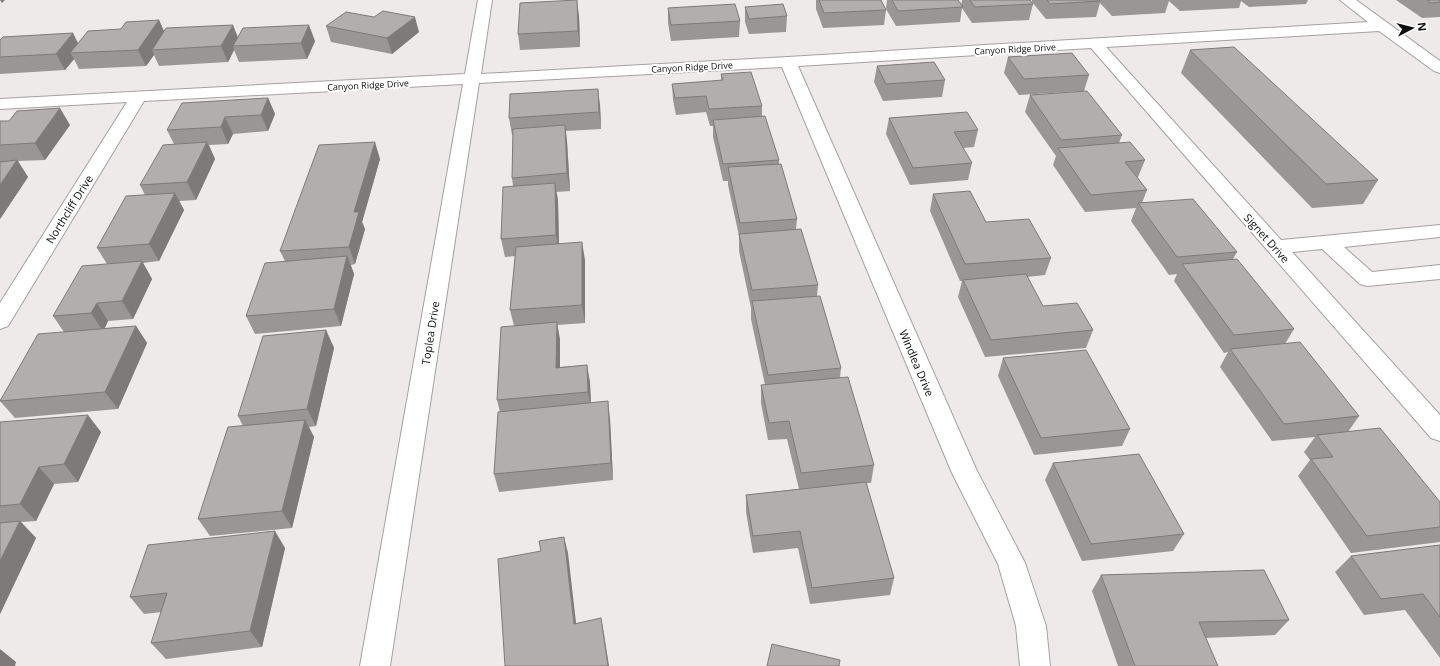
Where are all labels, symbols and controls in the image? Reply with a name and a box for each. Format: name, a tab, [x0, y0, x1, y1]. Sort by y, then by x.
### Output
north arrow	[1392, 8, 1432, 48]
text: N	[1414, 21, 1430, 32]
street label: Canyon Ridge Drive	[974, 40, 1056, 58]
street label: Canyon Ridge Drive	[651, 58, 733, 76]
street label: Canyon Ridge Drive	[327, 76, 409, 94]
street label: Northcliff Drive	[42, 172, 96, 246]
street label: Signet Drive	[1241, 210, 1293, 266]
street label: Toplea Drive	[418, 300, 442, 366]
street label: Windlea Drive	[896, 327, 938, 399]

